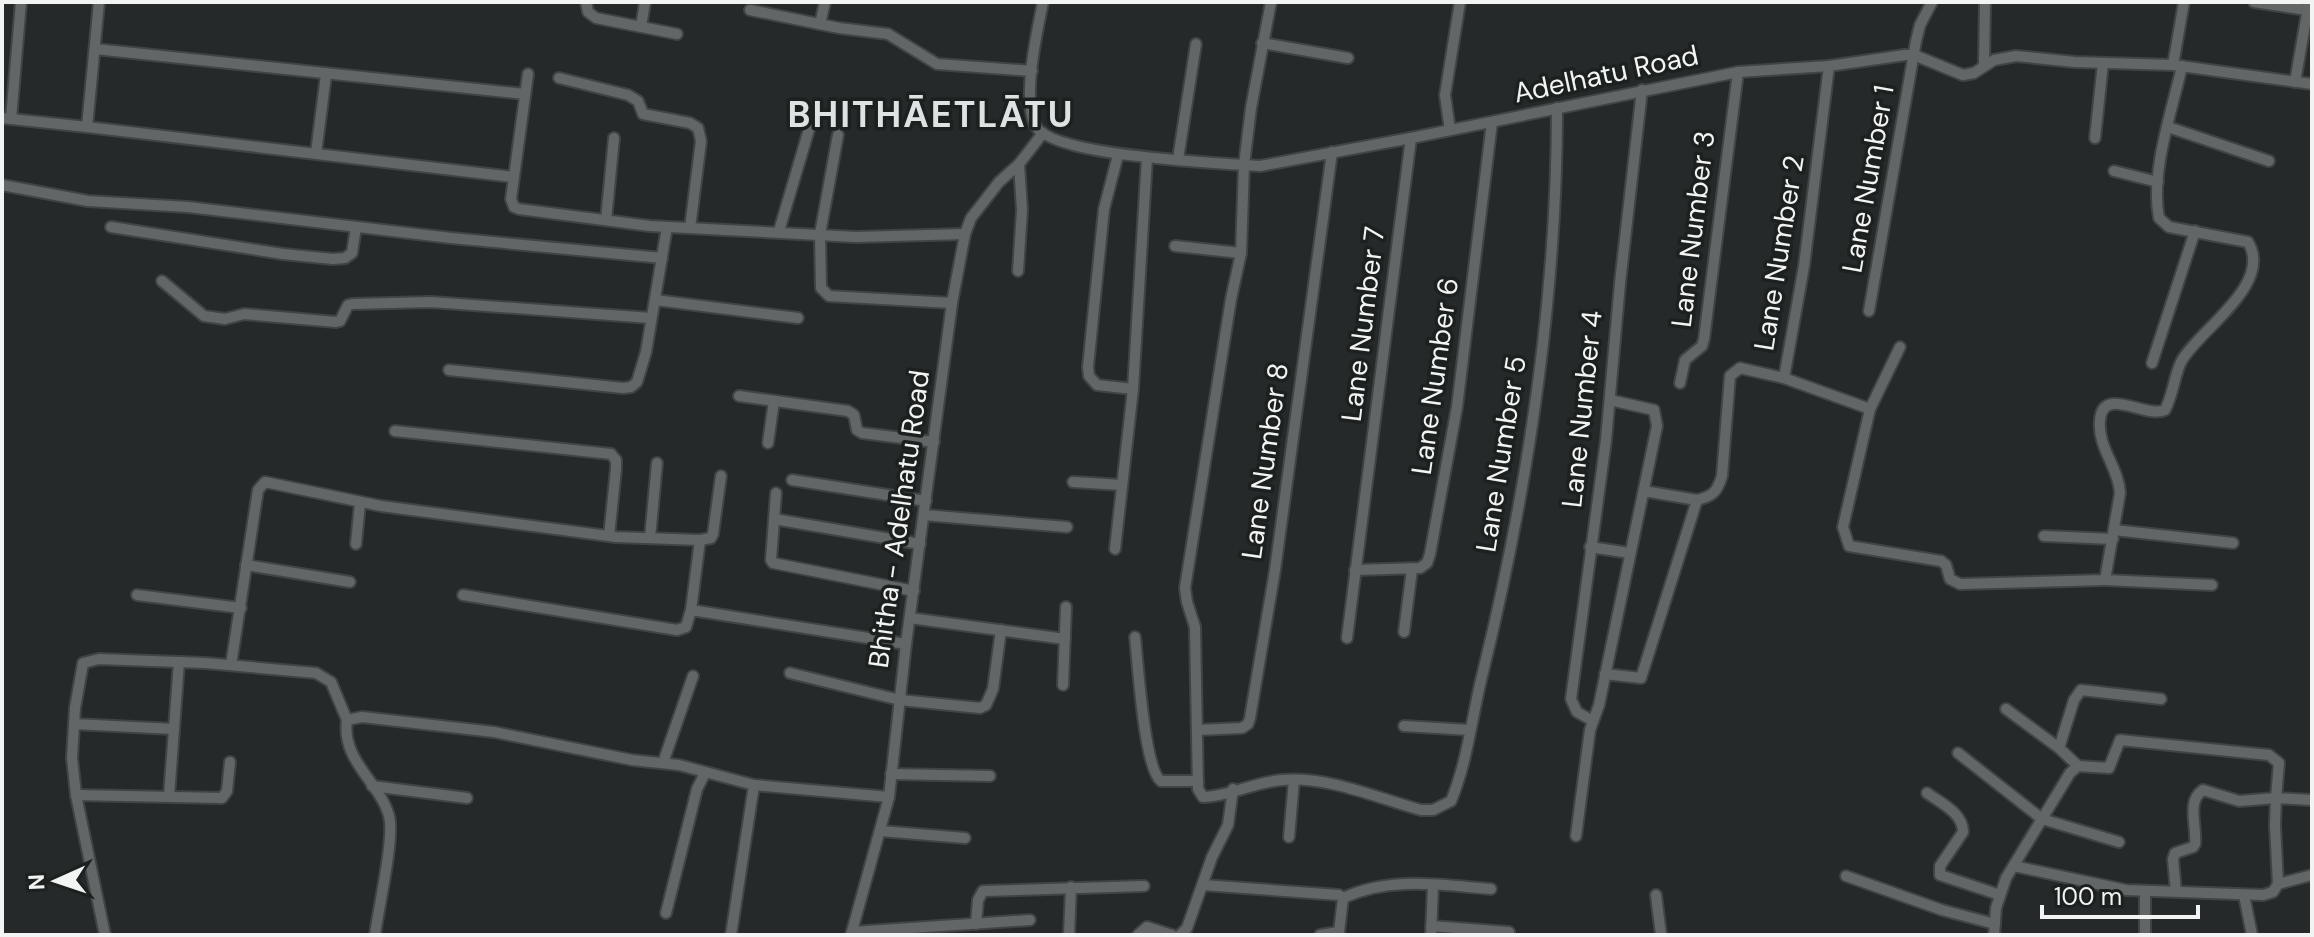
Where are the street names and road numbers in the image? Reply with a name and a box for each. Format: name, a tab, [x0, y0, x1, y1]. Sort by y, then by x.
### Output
street label: Adelhatu Road	[1510, 36, 1702, 112]
street label: Lane Number 1	[1833, 82, 1903, 276]
street label: Lane Number 3	[1663, 129, 1723, 329]
street label: Lane Number 2	[1745, 153, 1813, 353]
street label: Lane Number 7	[1333, 224, 1393, 424]
street label: Lane Number 6	[1403, 275, 1467, 477]
street label: Lane Number 4	[1553, 309, 1611, 509]
street label: Lane Number 5	[1467, 353, 1535, 555]
street label: Lane Number 8	[1233, 360, 1297, 562]
street label: Bhitha - Adelhatu Road	[860, 368, 938, 670]

